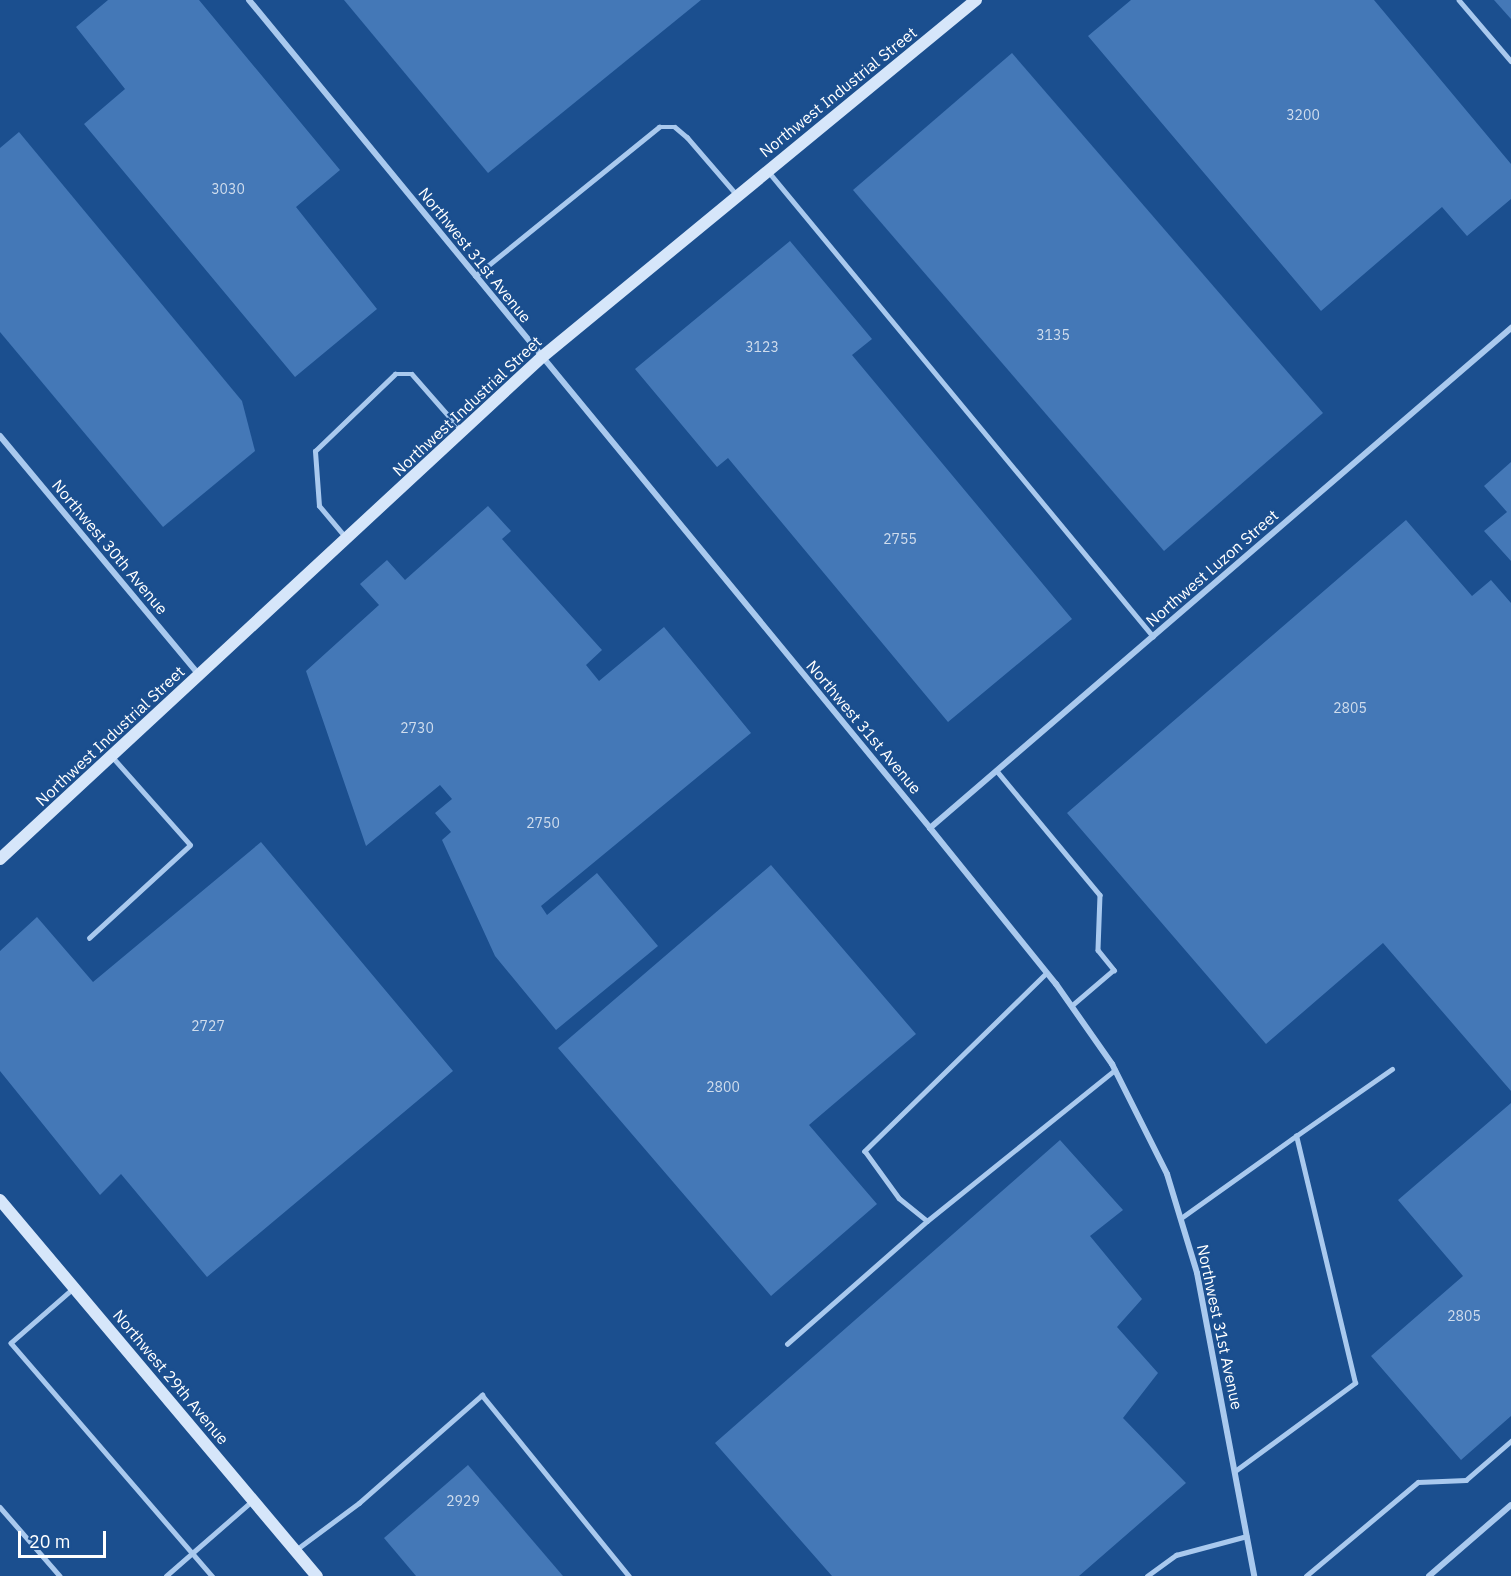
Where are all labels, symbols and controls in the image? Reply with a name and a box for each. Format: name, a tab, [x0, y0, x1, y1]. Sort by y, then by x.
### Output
street label: Northwest Industrial Street	[756, 23, 920, 161]
house number: 3200	[1286, 107, 1320, 123]
house number: 3030	[211, 181, 245, 197]
street label: Northwest 31st Avenue	[414, 183, 536, 327]
house number: 3135	[1036, 327, 1070, 343]
street label: Northwest Industrial Street	[389, 332, 545, 480]
house number: 3123	[745, 339, 779, 355]
street label: Northwest 30th Avenue	[48, 476, 172, 618]
street label: Northwest Luzon Street	[1142, 505, 1282, 631]
house number: 2755	[883, 531, 917, 547]
street label: Northwest 31st Avenue	[802, 656, 926, 798]
street label: Northwest Industrial Street	[32, 662, 188, 810]
house number: 2805	[1333, 700, 1367, 716]
house number: 2730	[400, 720, 434, 736]
house number: 2750	[526, 815, 560, 831]
house number: 2727	[191, 1018, 225, 1034]
house number: 2800	[706, 1079, 740, 1095]
street label: Northwest 31st Avenue	[1193, 1243, 1247, 1411]
street label: Northwest 29th Avenue	[109, 1306, 233, 1448]
house number: 2805	[1447, 1308, 1481, 1324]
house number: 2929	[446, 1493, 480, 1509]
scale bar	[21, 1519, 110, 1557]
text: 20 m	[29, 1530, 71, 1553]

